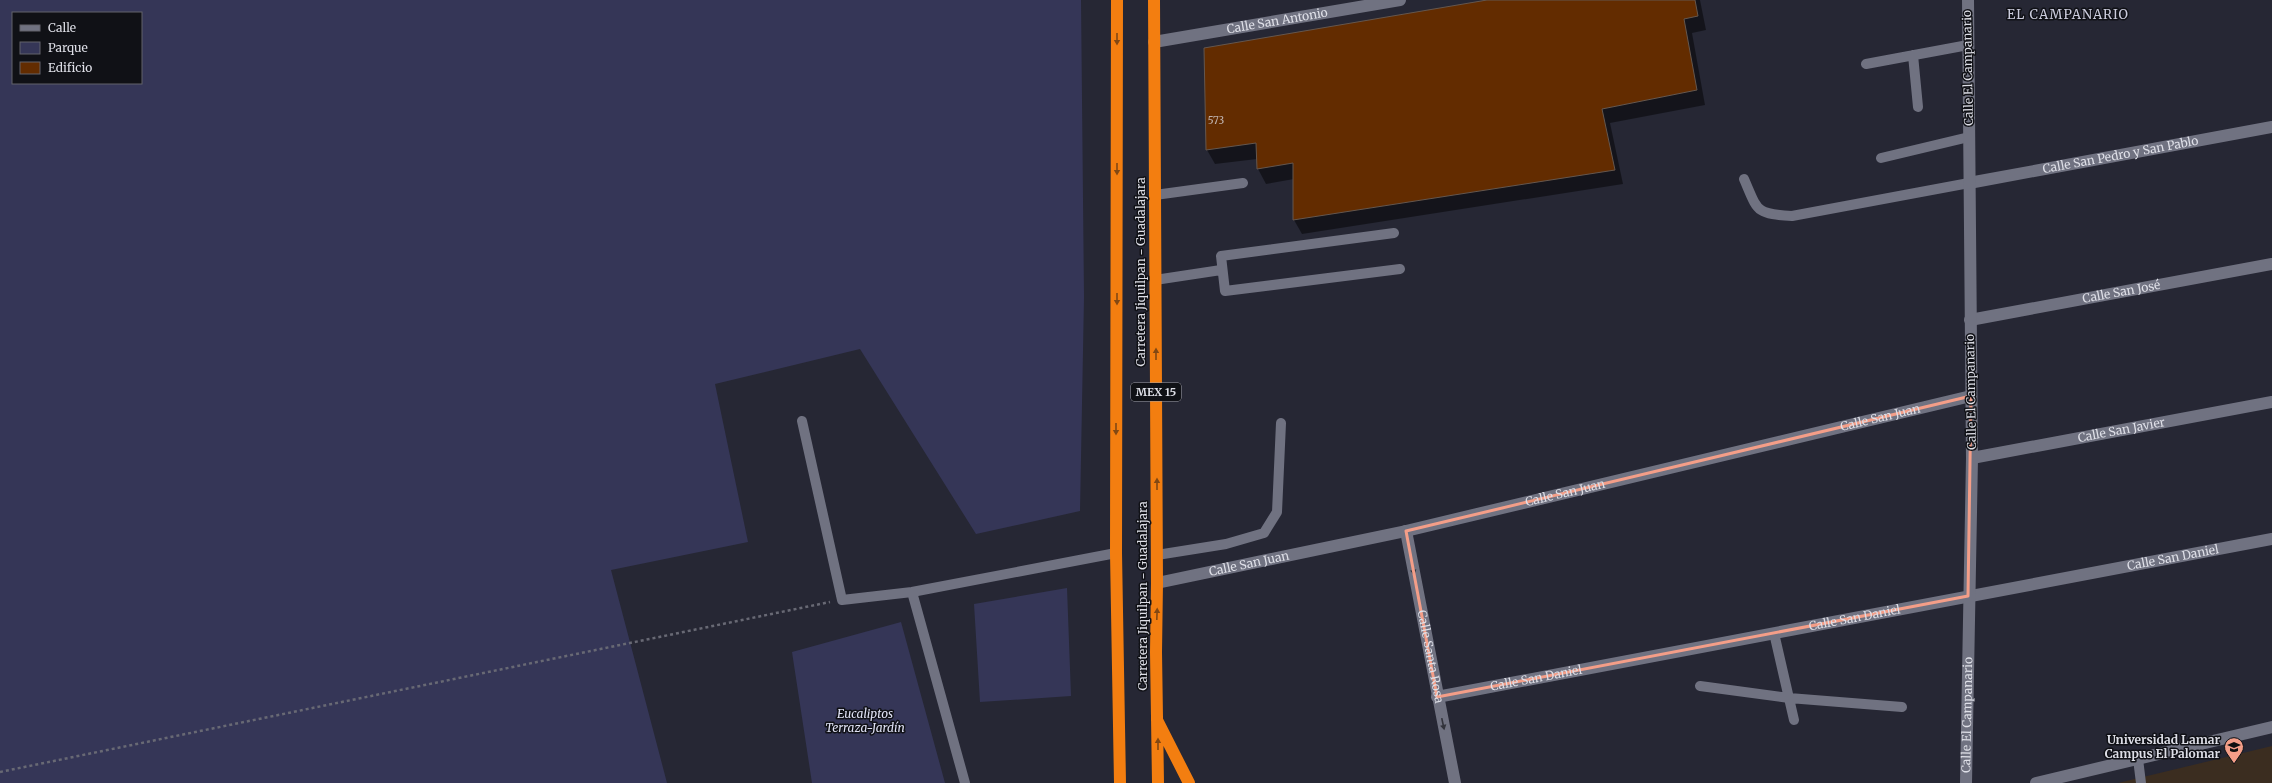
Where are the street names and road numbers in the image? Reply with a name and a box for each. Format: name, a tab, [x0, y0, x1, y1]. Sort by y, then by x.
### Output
street label: Calle San Antonio	[1226, 4, 1329, 36]
street label: Calle El Campanario	[1959, 10, 1976, 126]
street label: Calle San Pedro y San Pablo	[2041, 133, 2199, 176]
street label: Carretera Jiquilpan - Guadalajara	[1133, 177, 1148, 367]
street label: Calle San José	[2081, 277, 2162, 306]
street label: Calle El Campanario	[1962, 334, 1979, 450]
road number: MEX 15	[1131, 383, 1181, 401]
street label: Calle San Juan	[1839, 400, 1922, 434]
street label: Calle San Javier	[2077, 414, 2167, 445]
street label: Calle San Juan	[1524, 476, 1606, 509]
street label: Carretera Jiquilpan - Guadalajara	[1135, 501, 1150, 691]
street label: Calle San Daniel	[2126, 541, 2220, 573]
street label: Calle San Juan	[1207, 548, 1290, 579]
street label: Calle San Daniel	[1807, 601, 1902, 634]
street label: Calle Santa Rosa	[1415, 609, 1447, 705]
street label: Calle El Campanario	[1958, 657, 1975, 773]
street label: Calle San Daniel	[1489, 662, 1583, 694]

